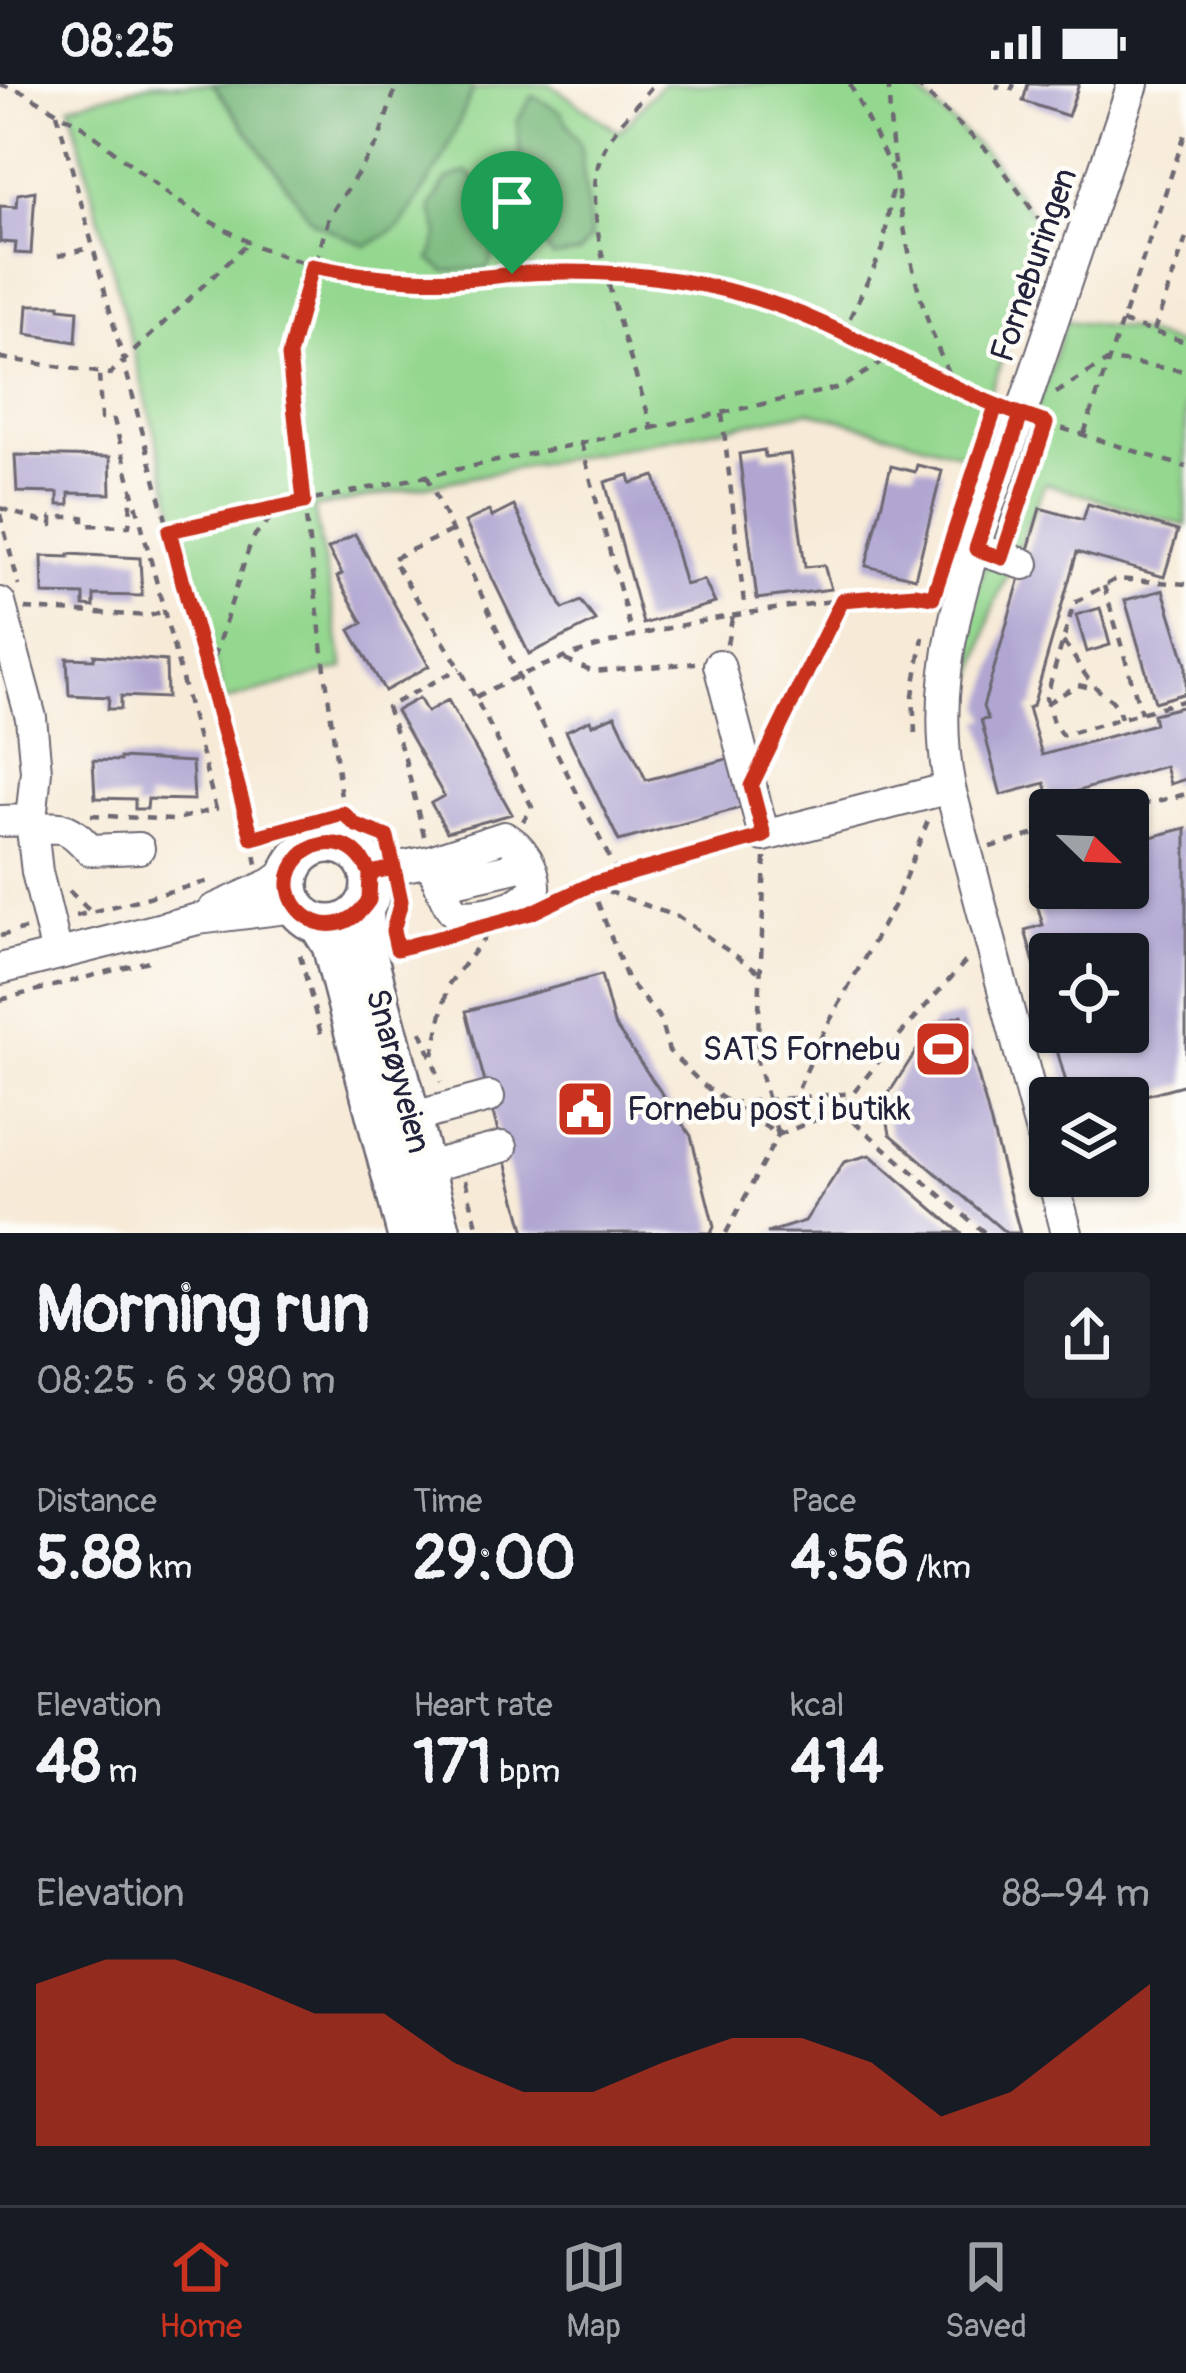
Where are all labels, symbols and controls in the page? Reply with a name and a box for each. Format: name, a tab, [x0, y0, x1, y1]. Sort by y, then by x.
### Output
text: 08:25	[60, 14, 175, 70]
pin	[461, 151, 563, 274]
street label: Forneburingen	[982, 163, 1086, 367]
icon: arrive	[479, 169, 545, 235]
north arrow	[1029, 789, 1149, 909]
map controls	[1029, 789, 1149, 1197]
button: locate	[1029, 933, 1149, 1053]
street label: Snarøyveien	[356, 984, 440, 1158]
sports icon: SATS Fornebu	[912, 1018, 974, 1080]
place label: SATS Fornebu	[703, 1029, 901, 1070]
button: layers	[1029, 1077, 1149, 1197]
public building icon: Fornebu post i butikk	[554, 1078, 616, 1140]
place label: Fornebu post i butikk	[627, 1089, 911, 1130]
text: Morning run	[36, 1269, 370, 1352]
button: share	[1024, 1272, 1150, 1398]
text: 08:25 · 6 × 980 m	[36, 1356, 336, 1405]
text: Distance	[36, 1481, 157, 1522]
text: Time	[413, 1481, 482, 1522]
text: Pace	[791, 1481, 856, 1522]
text: 5.88	[36, 1522, 142, 1597]
text: 29:00	[413, 1522, 576, 1597]
text: 4:56	[791, 1522, 909, 1597]
text: km	[142, 1547, 192, 1588]
text: /km	[909, 1547, 971, 1588]
text: Elevation	[36, 1685, 162, 1726]
text: Heart rate	[413, 1685, 552, 1726]
text: kcal	[791, 1685, 844, 1726]
text: 48	[36, 1726, 101, 1801]
text: 171	[413, 1726, 492, 1801]
text: 414	[791, 1726, 884, 1801]
text: m	[101, 1751, 138, 1792]
text: bpm	[492, 1751, 560, 1792]
text: Elevation	[36, 1869, 185, 1918]
text: 88–94 m	[1002, 1869, 1150, 1918]
tab: Home	[159, 2234, 242, 2347]
tab: Map	[561, 2234, 627, 2347]
tab: Saved	[945, 2234, 1027, 2347]

